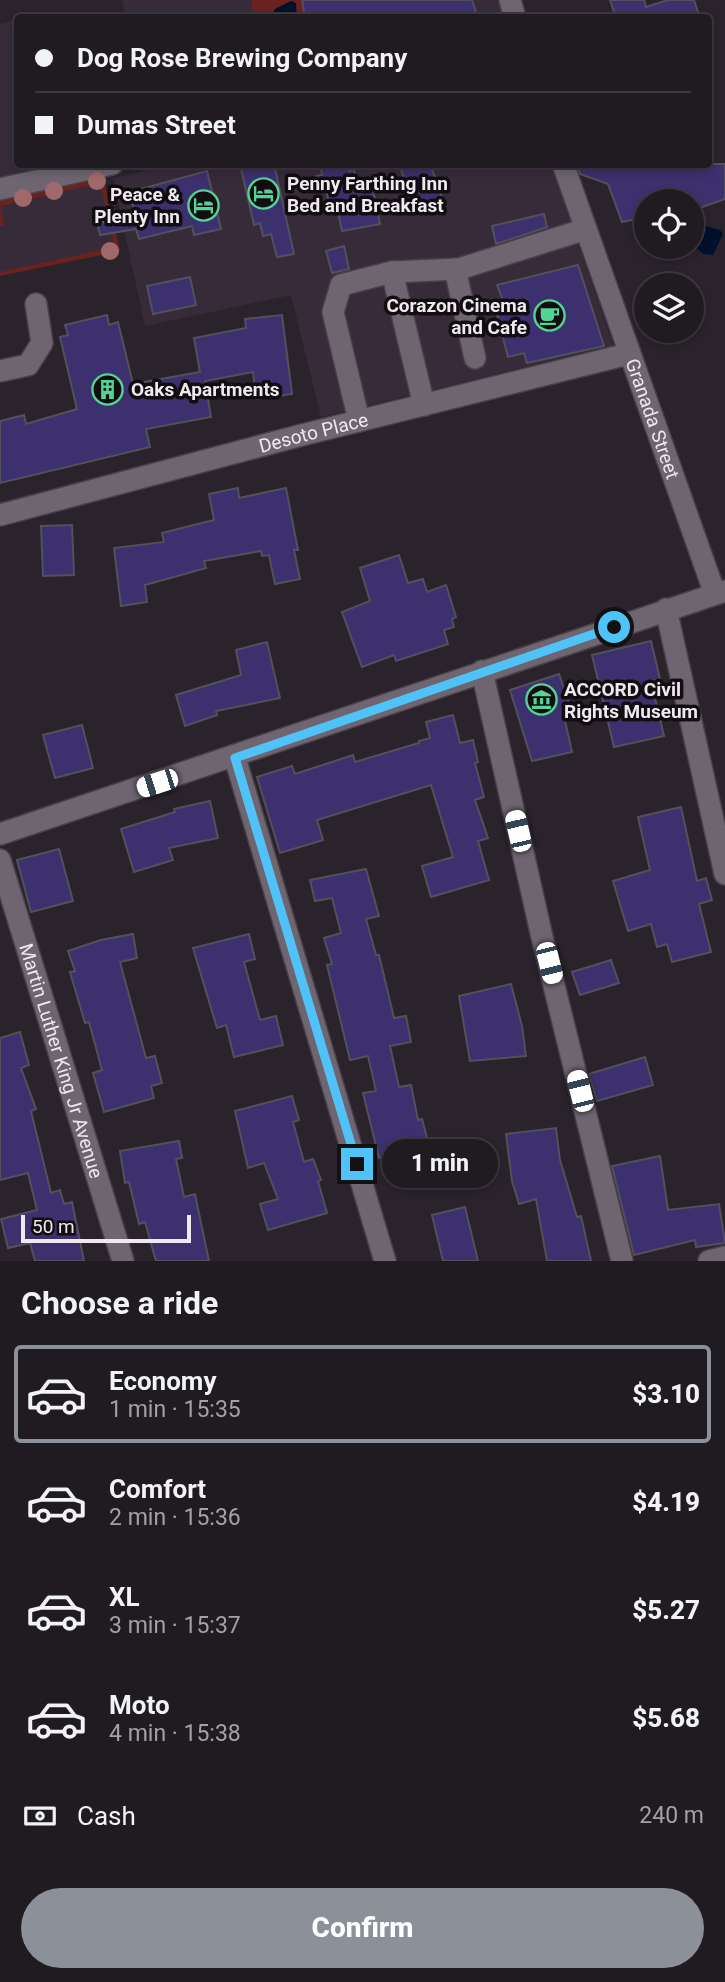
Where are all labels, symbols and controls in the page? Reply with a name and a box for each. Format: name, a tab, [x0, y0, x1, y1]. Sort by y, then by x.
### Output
text: Dog Rose Brewing Company	[77, 43, 407, 73]
text: Dumas Street	[77, 110, 236, 140]
place label: Penny Farthing Inn Bed and Breakfast	[287, 172, 448, 217]
hotel icon: Penny Farthing Inn Bed and Breakfast	[247, 177, 281, 211]
place label: Peace & Plenty Inn	[94, 183, 180, 228]
hotel icon: Peace & Plenty Inn	[186, 188, 220, 222]
map controls	[634, 189, 704, 343]
button: locate	[634, 189, 704, 259]
button: layers	[634, 273, 704, 343]
place label: Corazon Cinema and Cafe	[386, 294, 527, 339]
cafe icon: Corazon Cinema and Cafe	[533, 299, 567, 333]
street label: Granada Street	[621, 355, 684, 482]
building icon: Oaks Apartments	[91, 372, 125, 406]
place label: Oaks Apartments	[131, 378, 280, 401]
street label: Desoto Place	[256, 408, 370, 458]
route start	[598, 611, 630, 643]
place label: ACCORD Civil Rights Museum	[564, 678, 698, 723]
museum icon: ACCORD Civil Rights Museum	[524, 683, 558, 717]
car	[134, 767, 181, 799]
car	[504, 808, 533, 854]
car	[534, 940, 565, 986]
street label: Martin Luther King Jr Avenue	[14, 941, 108, 1181]
car	[565, 1068, 596, 1114]
callout: 1 min	[382, 1140, 497, 1188]
route end	[341, 1148, 373, 1180]
text: 1 min	[411, 1150, 469, 1177]
scale bar	[21, 1212, 191, 1244]
text: 50 m	[32, 1215, 75, 1238]
text: Choose a ride	[21, 1284, 218, 1322]
icon: car	[25, 1363, 88, 1426]
text: Economy	[109, 1366, 216, 1396]
text: $3.10	[632, 1379, 700, 1409]
text: 1 min · 15:35	[109, 1396, 241, 1423]
icon: car	[25, 1471, 88, 1534]
text: Comfort	[109, 1474, 206, 1504]
text: $4.19	[632, 1487, 700, 1517]
text: 2 min · 15:36	[109, 1504, 241, 1531]
icon: car	[25, 1579, 88, 1642]
text: XL	[109, 1582, 140, 1612]
text: $5.27	[632, 1595, 700, 1625]
text: 3 min · 15:37	[109, 1612, 241, 1639]
icon: car	[25, 1687, 88, 1750]
text: Moto	[109, 1690, 170, 1720]
text: $5.68	[632, 1703, 700, 1733]
text: 4 min · 15:38	[109, 1720, 241, 1747]
icon: cash	[21, 1797, 59, 1835]
text: Cash	[77, 1801, 136, 1831]
text: 240 m	[639, 1802, 704, 1829]
button: Confirm	[21, 1888, 704, 1968]

